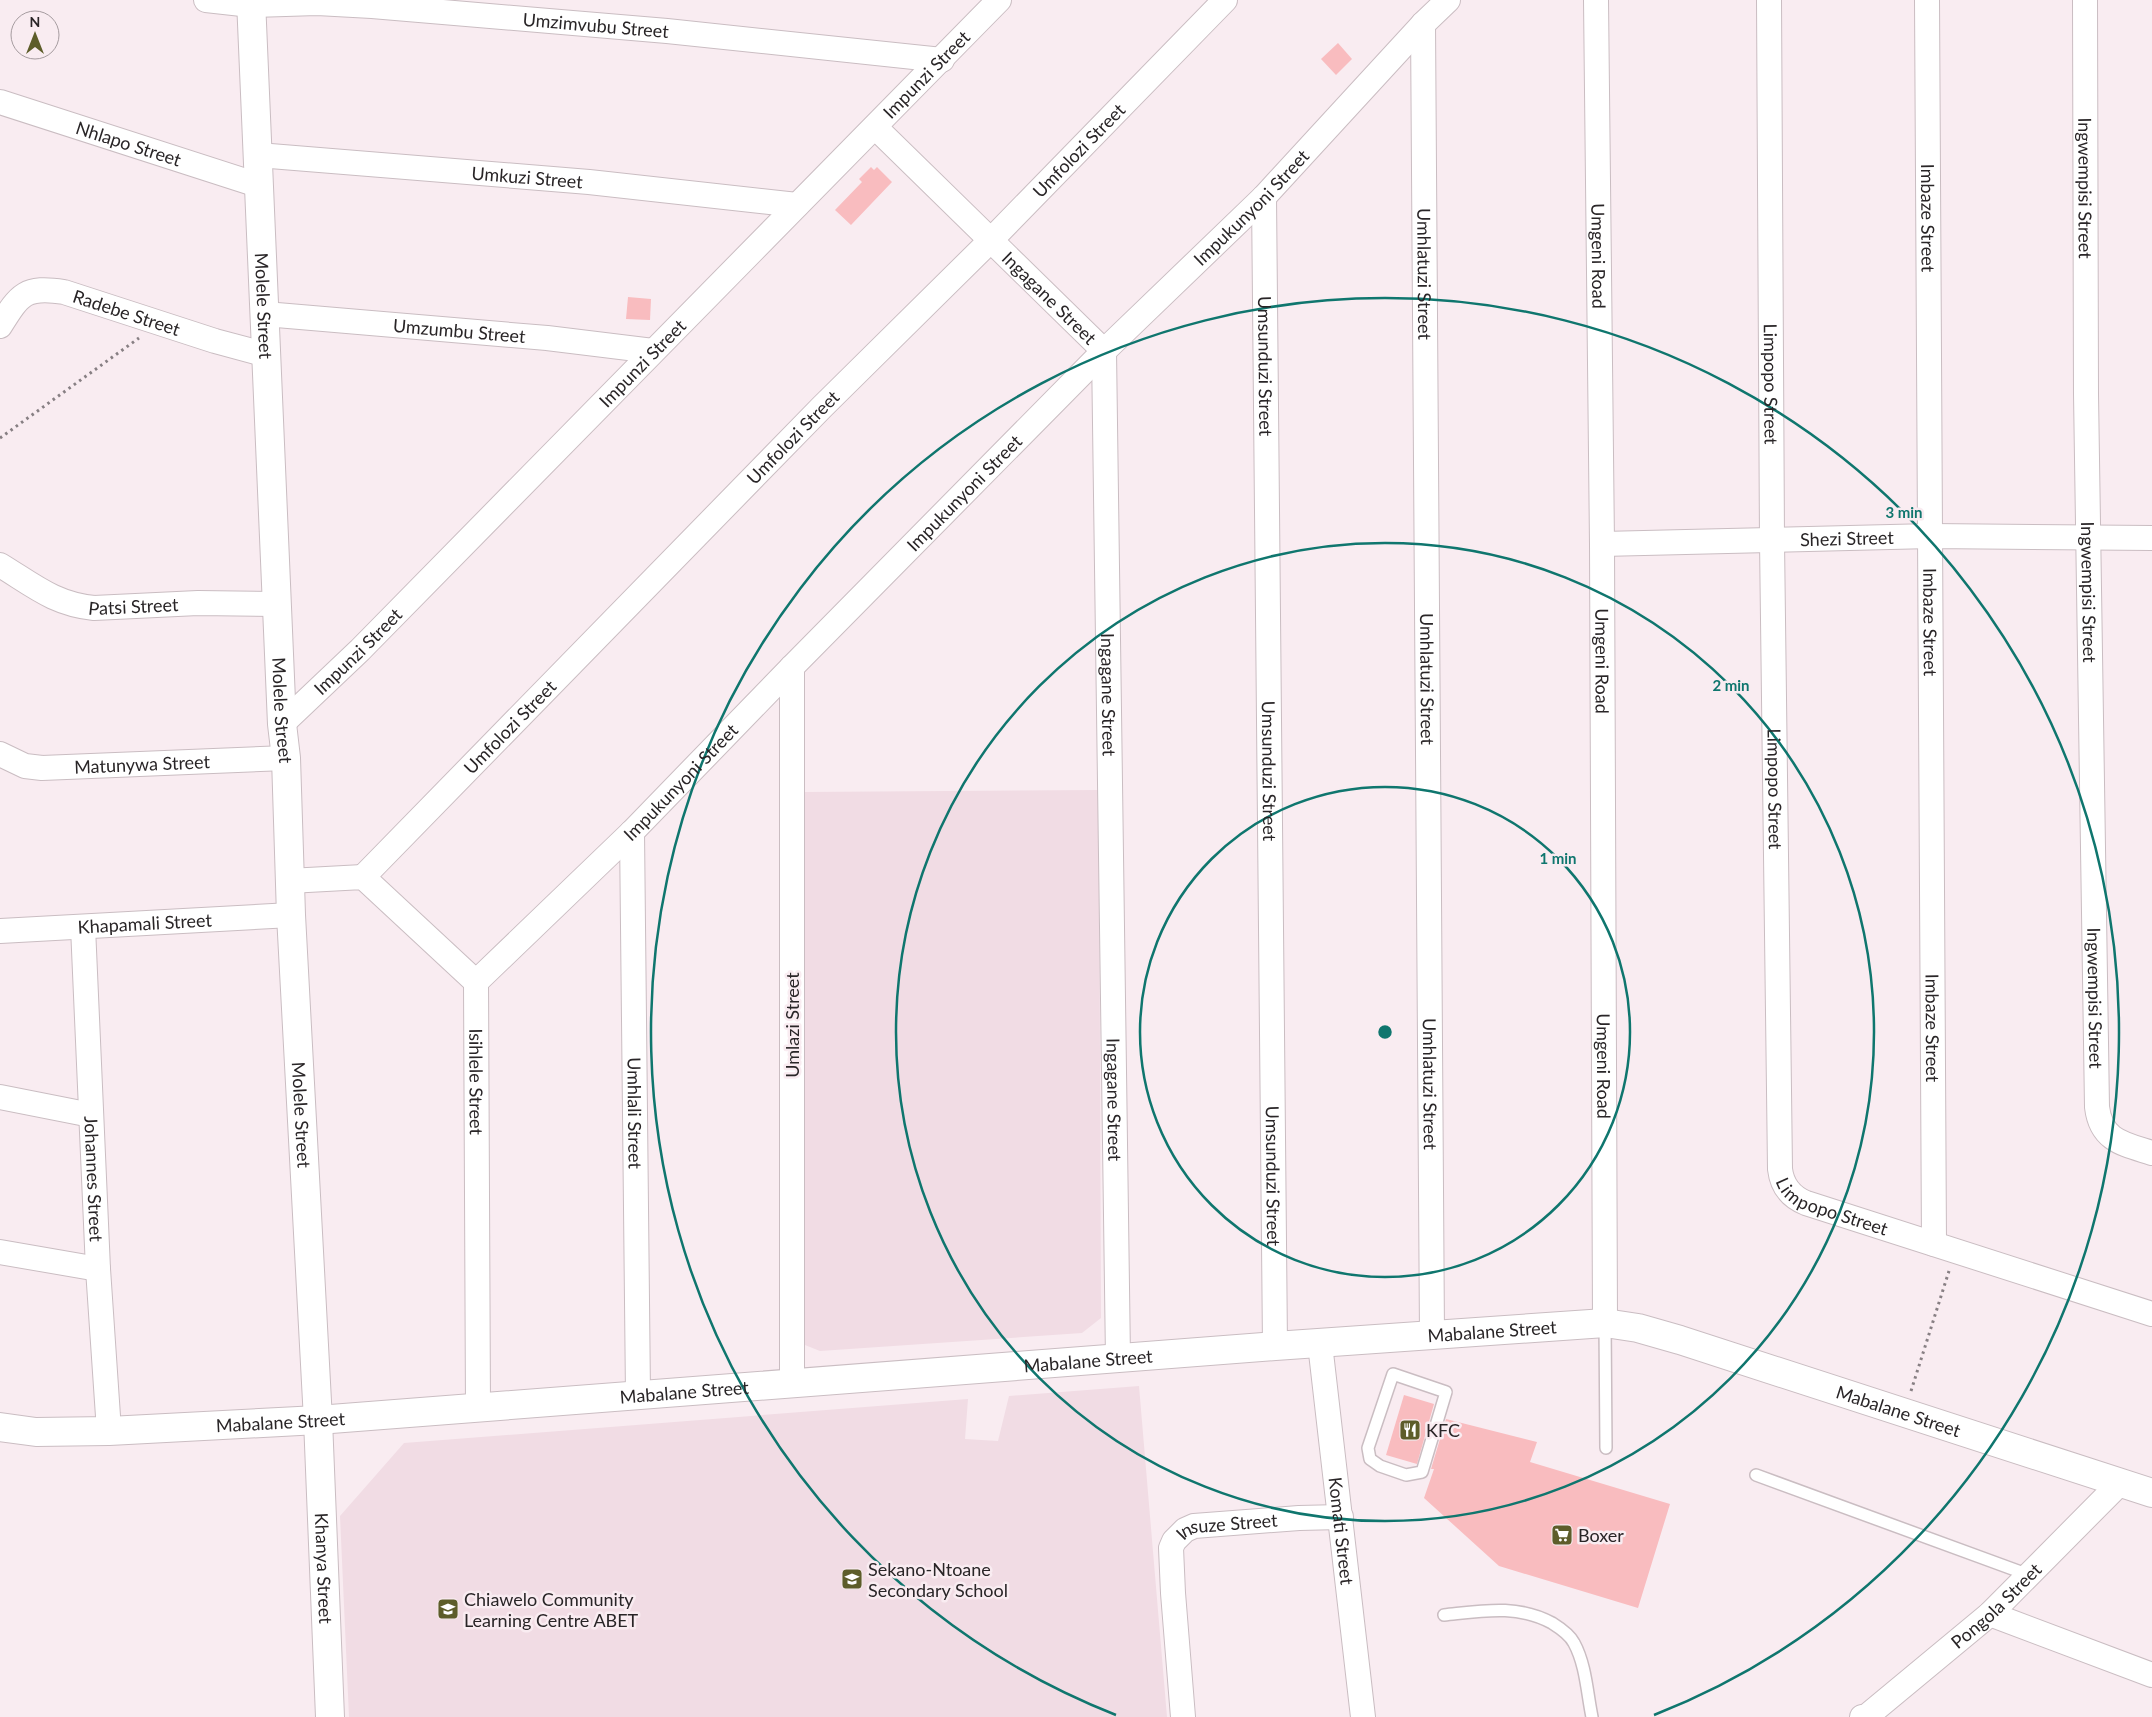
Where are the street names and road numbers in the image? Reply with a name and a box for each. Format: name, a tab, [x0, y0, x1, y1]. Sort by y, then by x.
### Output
street label: Umzimvubu Street	[522, 8, 670, 42]
street label: Impunzi Street	[878, 25, 974, 123]
street label: Umfolozi Street	[1028, 98, 1130, 202]
street label: Nhlapo Street	[73, 116, 184, 171]
street label: Ingwempisi Street	[2074, 117, 2097, 259]
street label: Impukunyoni Street	[1189, 144, 1314, 270]
street label: Umkuzi Street	[471, 161, 584, 192]
street label: Imbaze Street	[1917, 164, 1940, 273]
street label: Umgeni Road	[1587, 203, 1610, 309]
street label: Umhlatuzi Street	[1413, 208, 1436, 341]
street label: Ingagane Street	[998, 247, 1102, 349]
street label: Molele Street	[251, 252, 277, 360]
street label: Radebe Street	[70, 285, 183, 340]
street label: Umsunduzi Street	[1254, 296, 1277, 437]
street label: Umzumbu Street	[392, 314, 527, 347]
street label: Impunzi Street	[594, 314, 690, 411]
street label: Limpopo Street	[1760, 323, 1782, 445]
street label: Umfolozi Street	[742, 385, 844, 489]
street label: Impukunyoni Street	[902, 430, 1026, 556]
street label: Ingwempisi Street	[2077, 521, 2101, 663]
street label: Shezi Street	[1800, 526, 1895, 550]
street label: Imbaze Street	[1919, 568, 1942, 677]
street label: Patsi Street	[87, 593, 179, 619]
street label: Impunzi Street	[309, 603, 407, 699]
street label: Umgeni Road	[1591, 608, 1614, 714]
street label: Umhlatuzi Street	[1416, 613, 1439, 746]
street label: Ingagane Street	[1097, 633, 1121, 757]
street label: Molele Street	[268, 657, 297, 764]
street label: Umfolozi Street	[459, 675, 561, 778]
street label: Umsunduzi Street	[1258, 701, 1281, 842]
street label: Impukunyoni Street	[619, 719, 743, 845]
street label: Limpopo Street	[1763, 728, 1787, 850]
street label: Matunywa Street	[74, 750, 211, 778]
street label: Khapamali Street	[77, 908, 213, 938]
street label: Ingwempisi Street	[2083, 927, 2107, 1069]
street label: Umlazi Street	[781, 972, 803, 1078]
street label: Imbaze Street	[1921, 974, 1944, 1083]
street label: Umgeni Road	[1593, 1013, 1615, 1119]
street label: Umhlatuzi Street	[1419, 1018, 1442, 1151]
street label: Isihlele Street	[465, 1028, 488, 1136]
street label: Ingagane Street	[1103, 1038, 1126, 1162]
street label: Umhlali Street	[623, 1057, 647, 1169]
street label: Molele Street	[288, 1061, 316, 1169]
street label: Umsunduzi Street	[1262, 1106, 1285, 1247]
street label: Johannes Street	[80, 1115, 108, 1243]
street label: Limpopo Street	[1772, 1174, 1891, 1240]
street label: Mabalane Street	[1427, 1315, 1558, 1346]
street label: Mabalane Street	[1023, 1344, 1154, 1376]
street label: Mabalane Street	[619, 1376, 750, 1408]
street label: Mabalane Street	[1834, 1380, 1964, 1441]
street label: Mabalane Street	[215, 1407, 346, 1436]
street label: Komati Street	[1324, 1476, 1359, 1586]
street label: Insuze Street	[1171, 1509, 1279, 1544]
street label: Khanya Street	[311, 1512, 337, 1625]
street label: Pongola Street	[1946, 1558, 2046, 1653]

